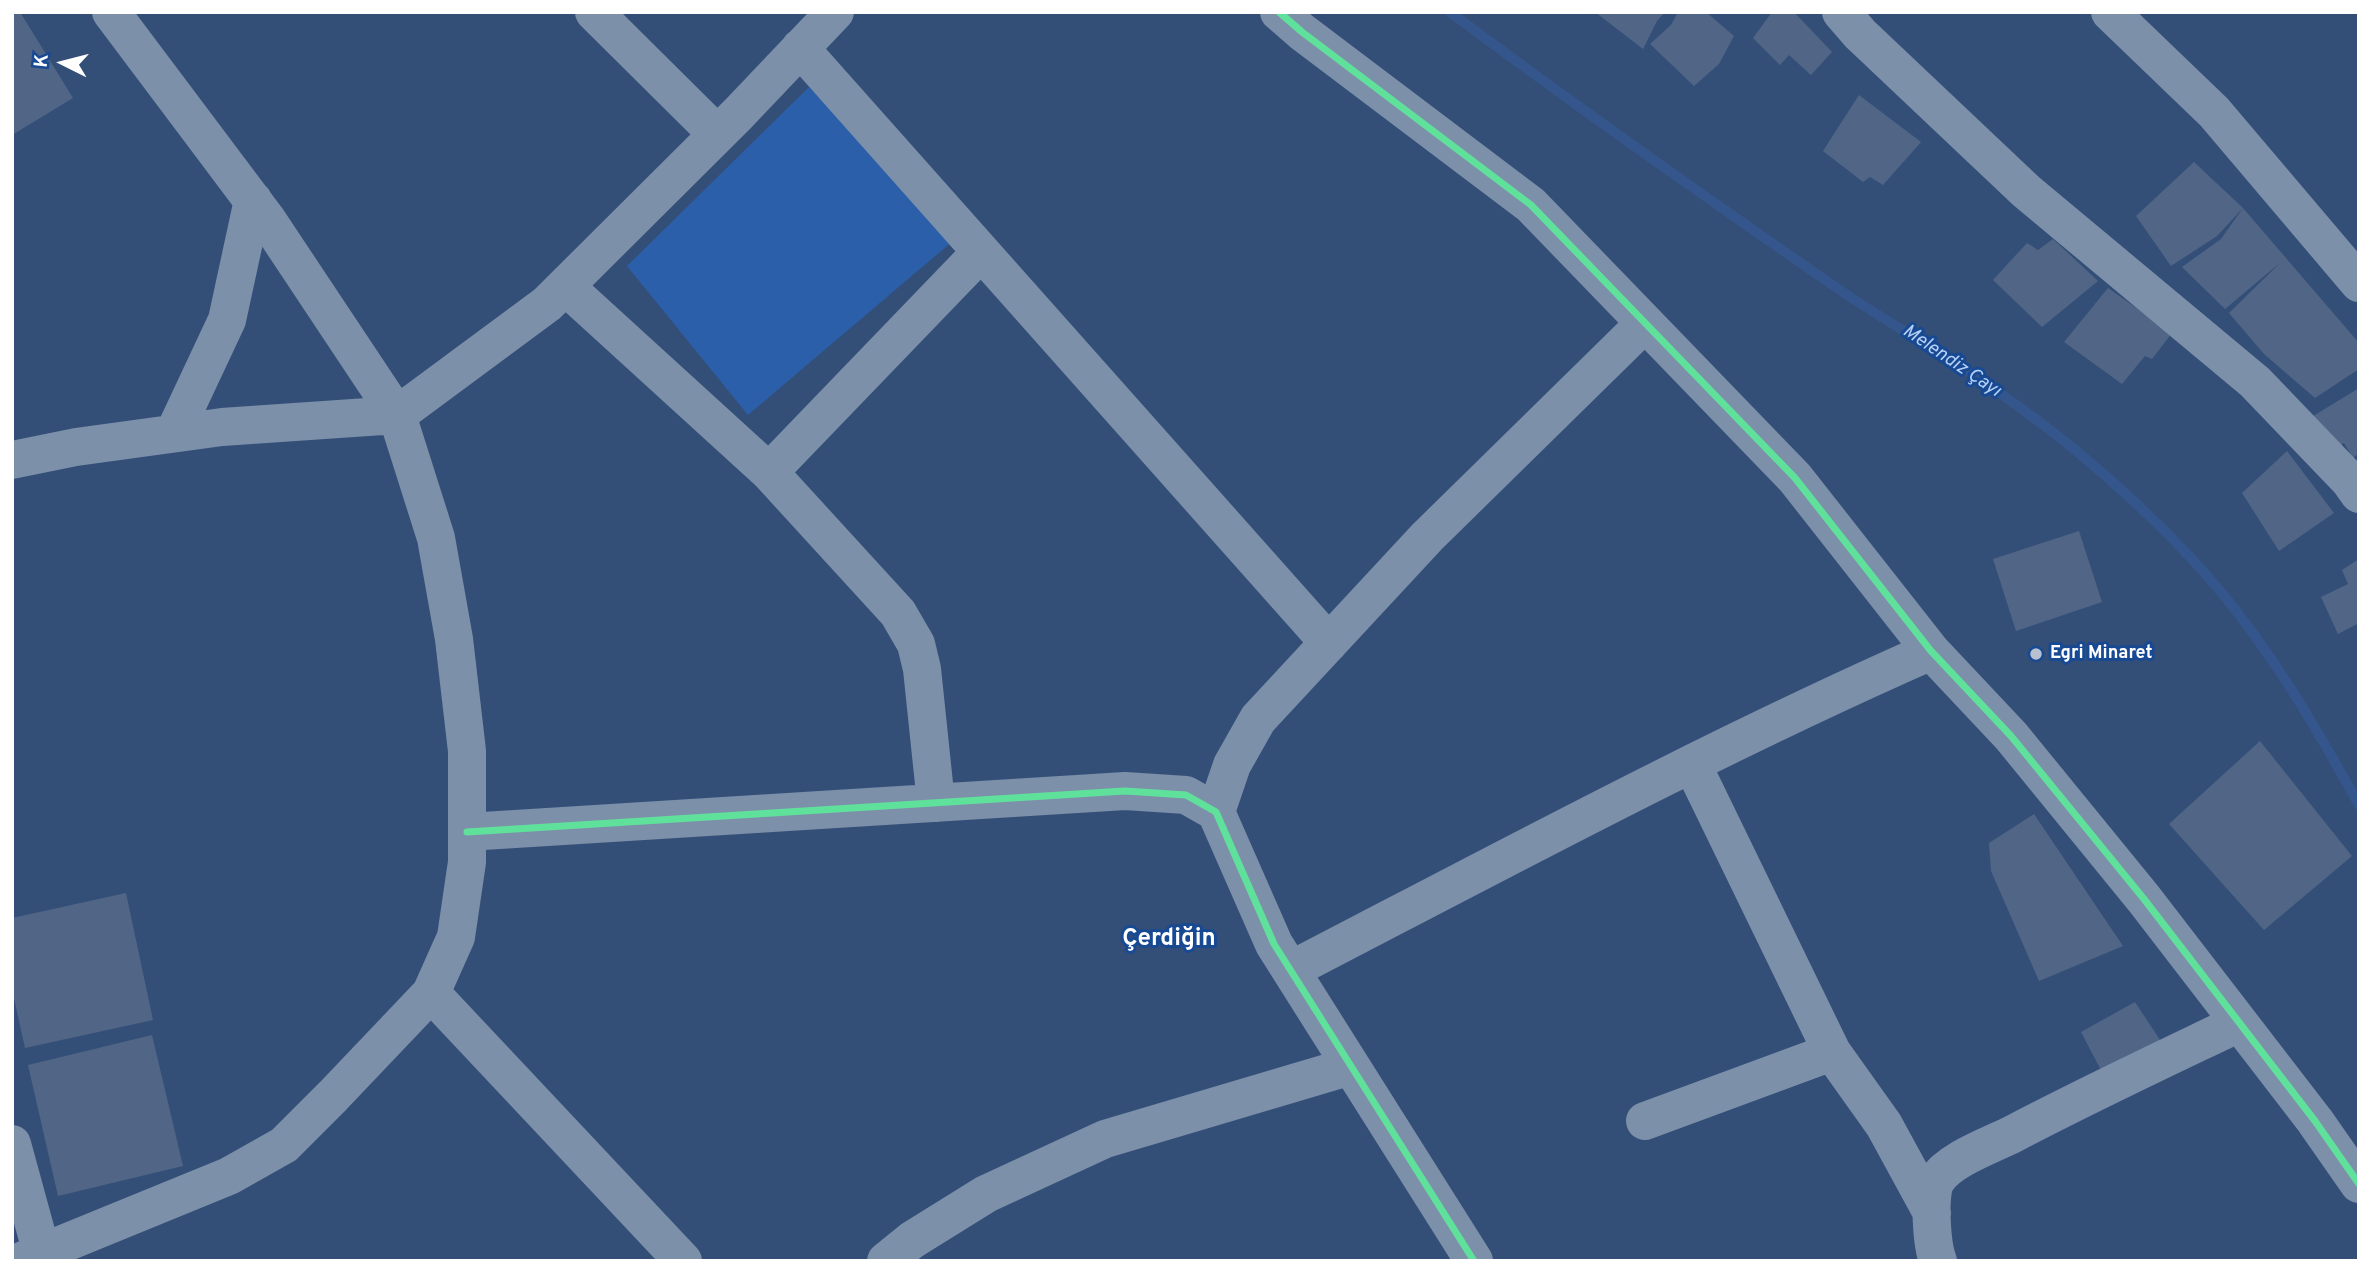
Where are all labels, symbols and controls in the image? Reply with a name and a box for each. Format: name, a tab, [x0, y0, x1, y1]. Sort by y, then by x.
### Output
north arrow	[28, 28, 98, 98]
text: K	[29, 53, 55, 69]
water label: Melendiz Çayı	[1898, 321, 2004, 403]
place label: Egri Minaret	[2050, 643, 2153, 665]
marker: Egri Minaret	[2028, 646, 2044, 662]
district label: Çerdiğin	[1122, 926, 1216, 954]

